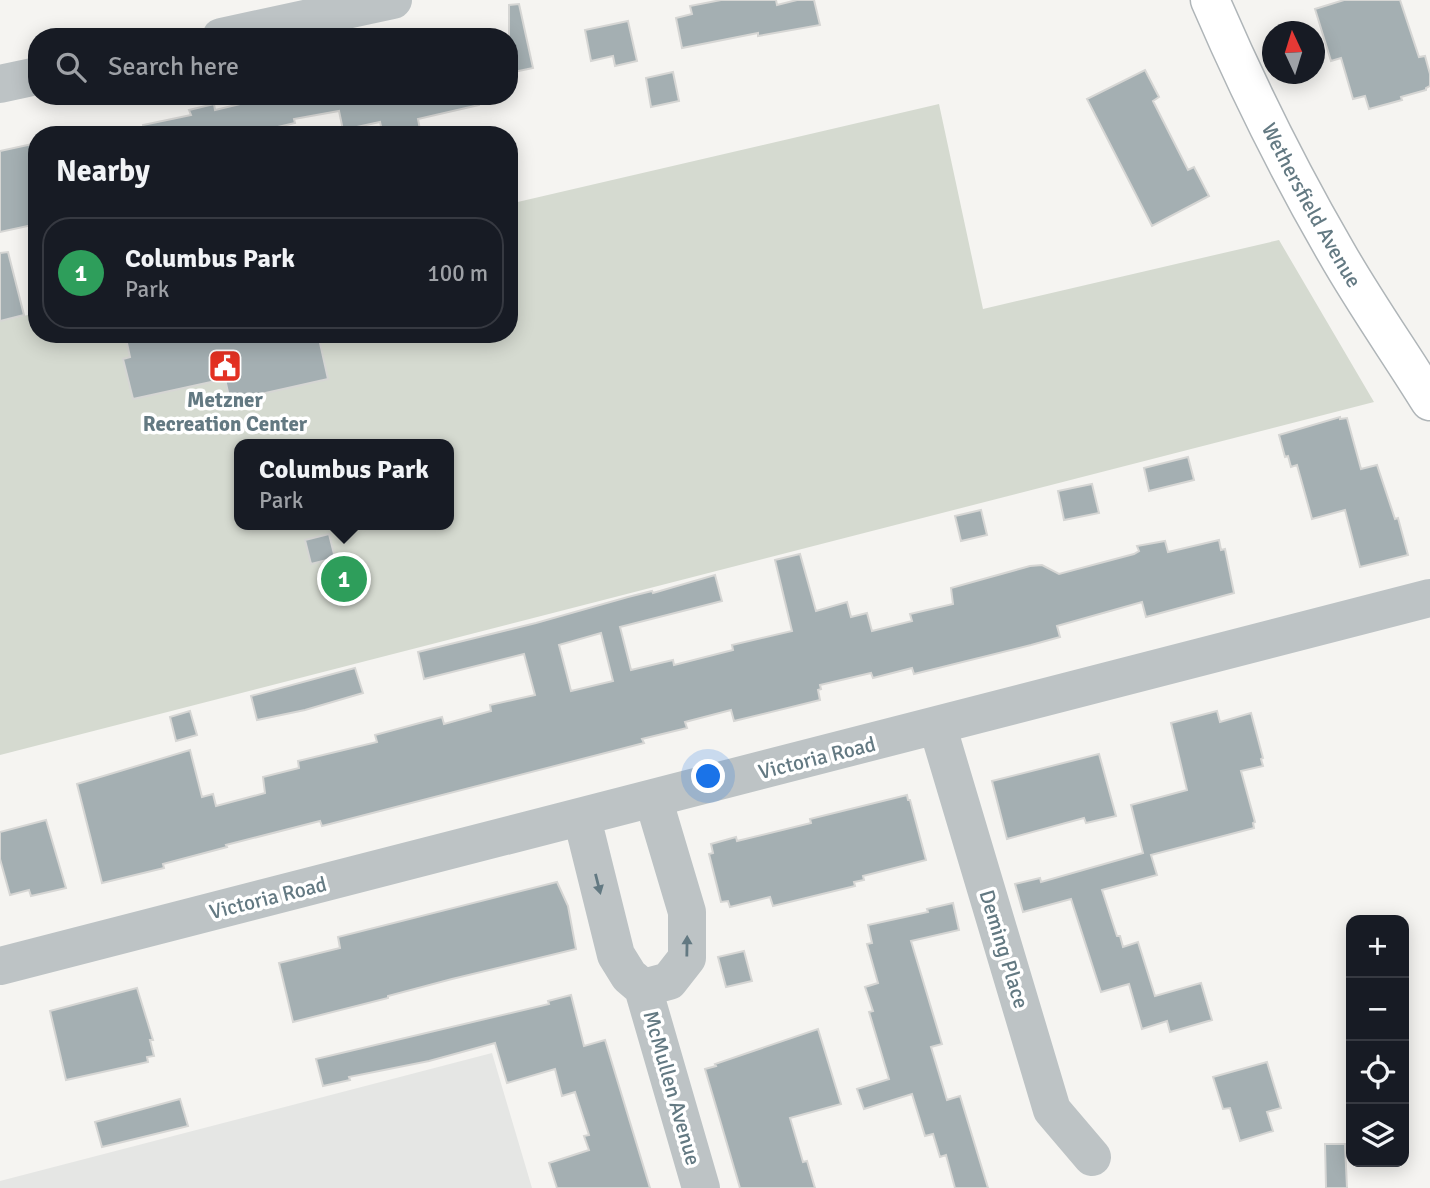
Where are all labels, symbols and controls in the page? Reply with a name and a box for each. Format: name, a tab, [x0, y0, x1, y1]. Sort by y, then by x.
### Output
north arrow	[1262, 21, 1325, 84]
search box	[28, 28, 518, 105]
icon: search	[52, 48, 90, 86]
text: Search here	[108, 51, 239, 83]
street label: Wethersfield Avenue	[1256, 119, 1367, 292]
text: Nearby	[56, 153, 150, 190]
text: Columbus Park	[125, 243, 295, 275]
text: 1	[75, 259, 87, 288]
text: 100 m	[427, 259, 488, 288]
text: Park	[125, 275, 169, 304]
public building icon: Metzner Recreation Center	[206, 347, 244, 385]
place label: Metzner Recreation Center	[143, 387, 308, 437]
popup	[234, 439, 454, 530]
text: Columbus Park	[259, 454, 429, 486]
text: Park	[259, 486, 303, 515]
pin: 1	[321, 553, 367, 605]
street label: Victoria Road	[756, 731, 878, 785]
your location	[691, 759, 725, 793]
street label: Victoria Road	[207, 871, 329, 925]
one-way arrow	[594, 874, 604, 895]
street label: Deming Place	[974, 887, 1034, 1011]
map controls	[1346, 915, 1409, 1167]
button: +	[1346, 915, 1409, 978]
one-way arrow	[681, 934, 693, 956]
button: −	[1346, 978, 1409, 1041]
street label: McMullen Avenue	[638, 1008, 706, 1168]
button: locate	[1346, 1041, 1409, 1104]
button: layers	[1346, 1104, 1409, 1167]

